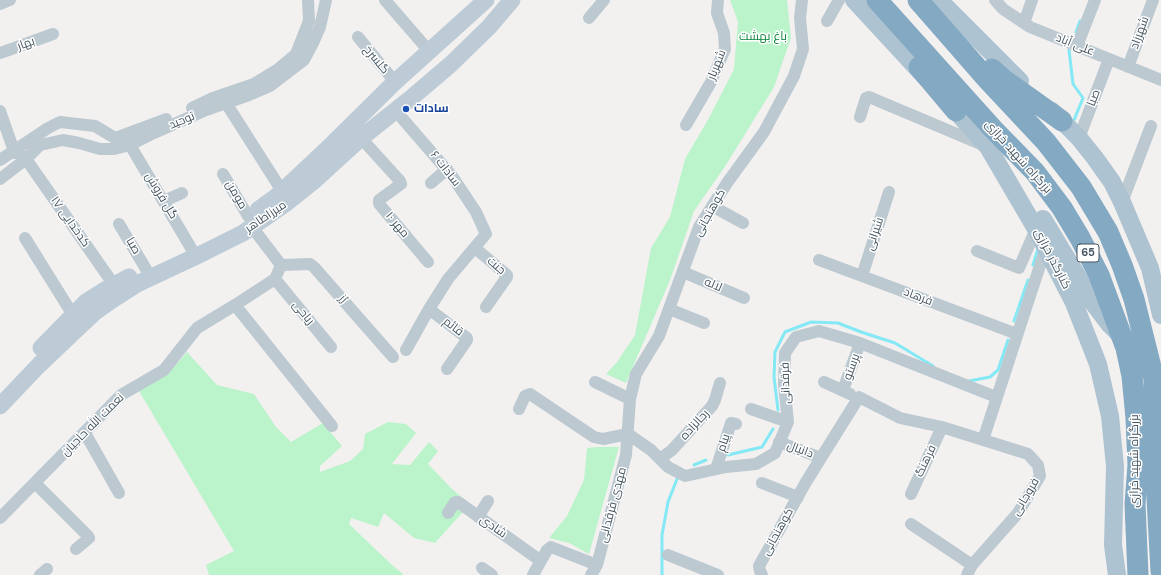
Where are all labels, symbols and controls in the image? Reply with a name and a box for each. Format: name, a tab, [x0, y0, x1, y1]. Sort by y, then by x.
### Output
street label: شهرزاد	[1127, 15, 1153, 51]
park label: باغ بهشت	[739, 30, 787, 44]
street label: علی آباد	[1054, 31, 1096, 59]
street label: بهار	[15, 34, 37, 54]
street label: گلسرخ	[360, 43, 392, 77]
street label: شهریار	[704, 48, 730, 82]
street label: صبا	[1084, 88, 1104, 108]
place label: سادات	[414, 102, 449, 116]
marker: سادات	[401, 104, 411, 114]
street label: توحید	[167, 109, 197, 133]
street label: بزرگراه شهید خرازی	[981, 117, 1055, 197]
street label: سادات ۶	[427, 148, 463, 190]
street label: گل فروش	[142, 170, 180, 222]
street label: مومن	[222, 178, 250, 212]
street label: کوهنجانی	[691, 187, 729, 239]
street label: کدخدایی ۱۷	[47, 194, 93, 250]
street label: میرزاطاهر	[243, 198, 289, 236]
street label: مهر ۱۰	[382, 209, 412, 241]
street label: شیرانی	[863, 216, 887, 252]
street label: کنارگذر خرازی	[1031, 226, 1073, 292]
street label: صبا	[122, 235, 144, 257]
road number: 65	[1077, 244, 1099, 262]
street label: جنت	[484, 254, 508, 278]
street label: لاله	[702, 275, 724, 295]
street label: فرهاد	[902, 285, 934, 309]
street label: رُز	[335, 292, 351, 306]
street label: ریاحی	[289, 298, 317, 328]
street label: قائم	[440, 315, 466, 339]
street label: پرستو	[841, 352, 863, 382]
street label: فرقدانی	[778, 362, 794, 404]
street label: نعمت الله حاجیان	[59, 391, 127, 459]
street label: رجالزاده	[677, 407, 713, 443]
street label: بزرگراه شهید خرازی	[1128, 414, 1142, 508]
street label: پیام	[714, 432, 734, 454]
street label: دانیال	[785, 438, 815, 462]
street label: فرهنگ	[912, 443, 940, 479]
street label: مهدی فرقدانی	[596, 466, 630, 544]
street label: فروجانی	[1009, 476, 1043, 518]
street label: کوهنجانی	[759, 506, 797, 558]
street label: شادی	[477, 512, 509, 542]

